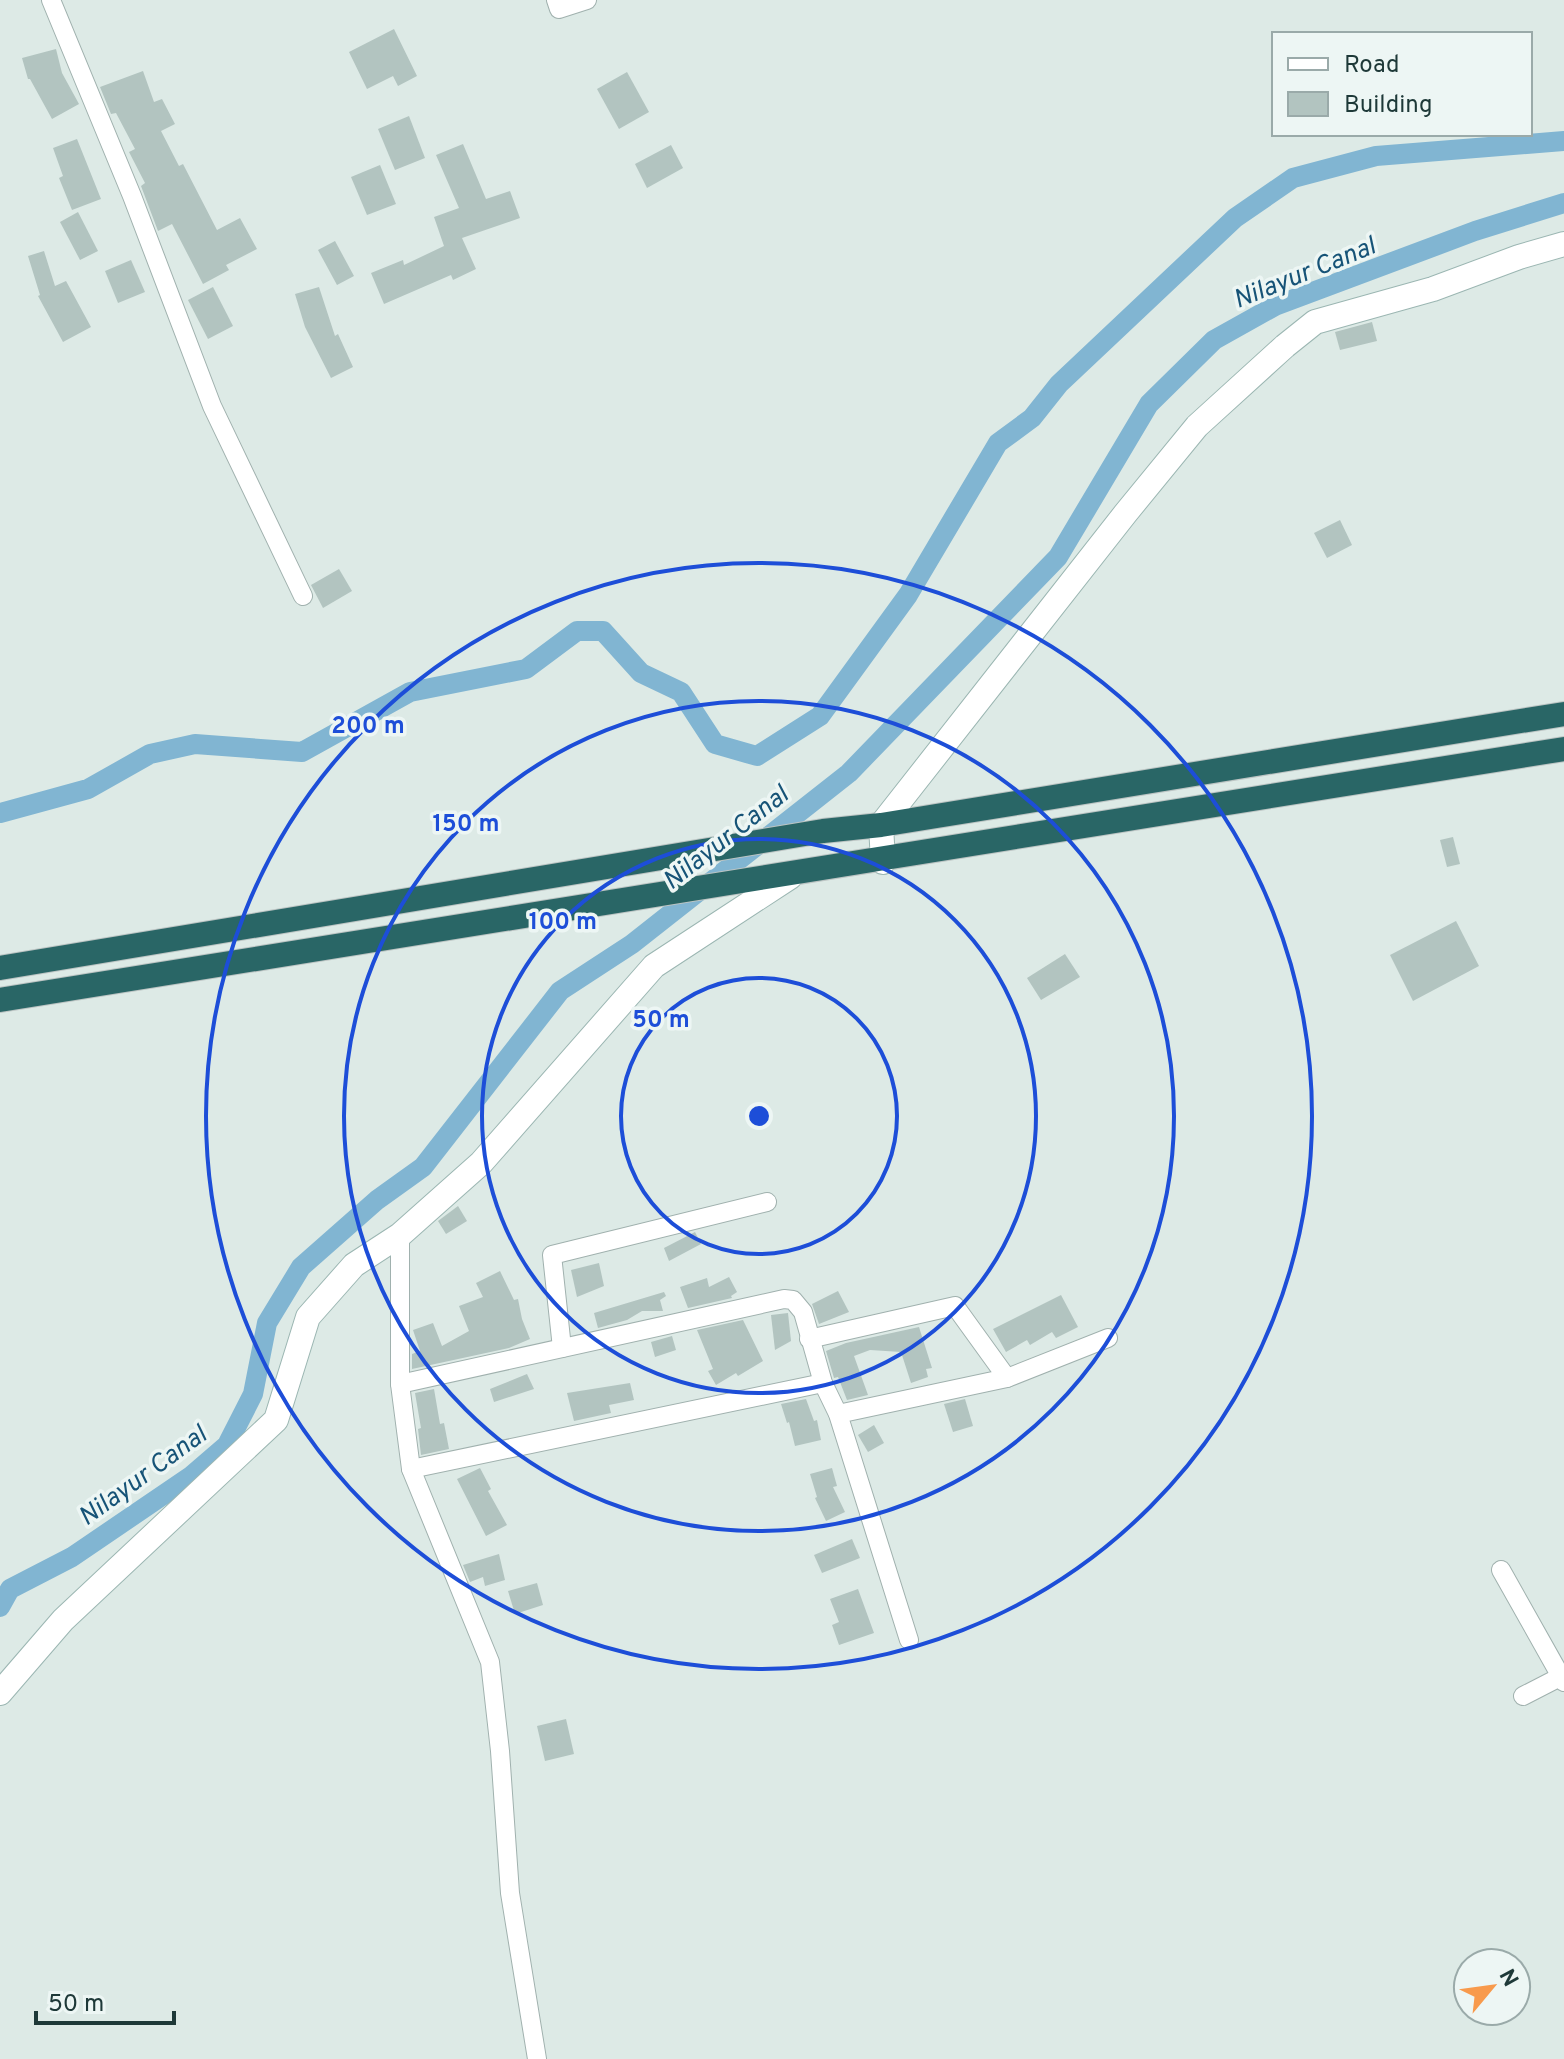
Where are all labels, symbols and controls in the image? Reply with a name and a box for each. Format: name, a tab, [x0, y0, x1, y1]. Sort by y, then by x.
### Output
legend	[1272, 32, 1532, 136]
text: Road	[1344, 51, 1400, 81]
text: Building	[1344, 91, 1433, 121]
water label: Nilayur Canal	[1229, 230, 1382, 318]
text: 200 m	[331, 712, 405, 742]
water label: Nilayur Canal	[657, 779, 797, 898]
text: 150 m	[432, 810, 500, 840]
text: 100 m	[529, 908, 597, 938]
text: 50 m	[632, 1006, 690, 1036]
centre of rings	[745, 1102, 773, 1130]
water label: Nilayur Canal	[73, 1419, 215, 1535]
north arrow	[1452, 1947, 1532, 2027]
text: N	[1492, 1965, 1523, 1992]
scale bar	[36, 1975, 174, 2025]
text: 50 m	[48, 1990, 104, 2020]

